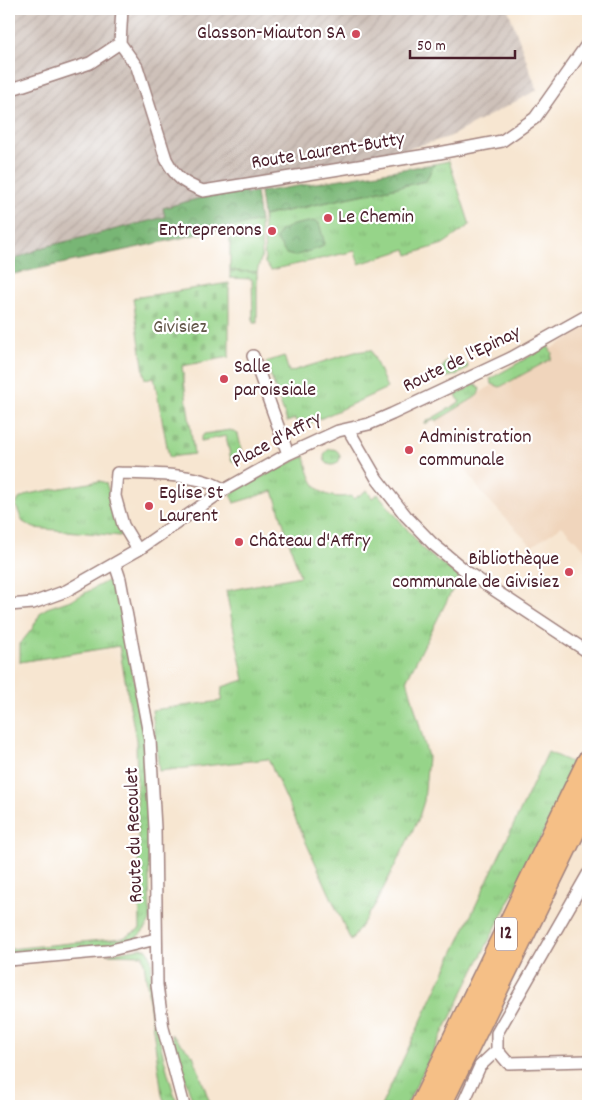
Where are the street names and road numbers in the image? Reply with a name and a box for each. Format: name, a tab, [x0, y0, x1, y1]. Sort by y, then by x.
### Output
street label: Route Laurent-Butty	[249, 126, 408, 178]
street label: Route de l'Epinay	[398, 319, 527, 401]
street label: Place d'Affry	[227, 405, 328, 476]
street label: Route du Recoulet	[119, 767, 151, 903]
road number: 12	[495, 918, 517, 951]

